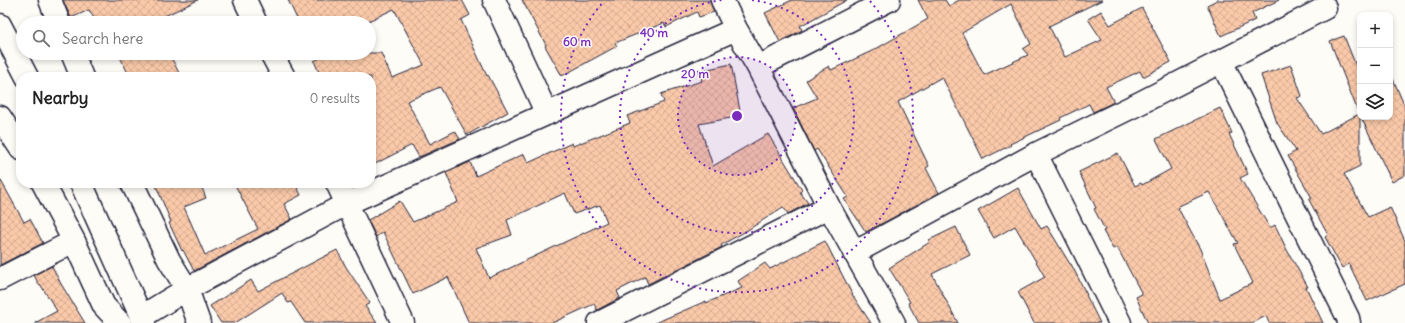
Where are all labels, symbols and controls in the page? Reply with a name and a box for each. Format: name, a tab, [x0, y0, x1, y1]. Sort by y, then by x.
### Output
map controls	[1357, 12, 1393, 120]
button: +	[1357, 12, 1393, 48]
search box	[16, 16, 376, 60]
text: 40 m	[640, 25, 669, 40]
icon: search	[30, 27, 52, 49]
text: Search here	[62, 29, 143, 48]
text: 60 m	[563, 34, 592, 49]
button: −	[1357, 48, 1393, 84]
text: 20 m	[681, 66, 709, 81]
button: layers	[1357, 84, 1393, 120]
text: Nearby	[32, 87, 88, 109]
text: 0 results	[310, 90, 360, 107]
centre of rings	[730, 109, 744, 123]

